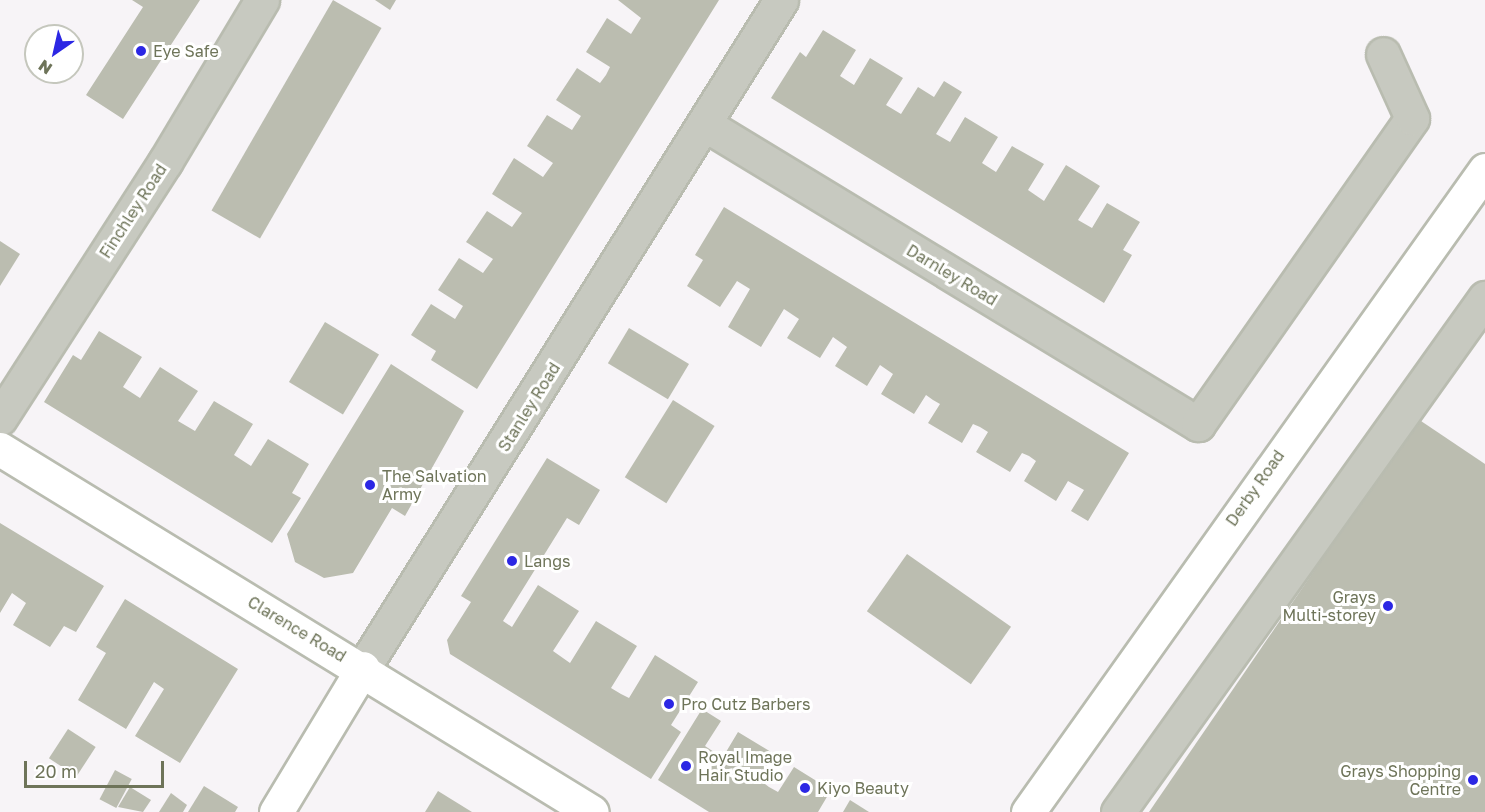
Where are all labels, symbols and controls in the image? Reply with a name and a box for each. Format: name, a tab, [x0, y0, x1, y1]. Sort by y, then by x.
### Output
north arrow	[24, 24, 84, 84]
place label: Eye Safe	[153, 41, 219, 61]
marker: Eye Safe	[134, 44, 148, 58]
text: N	[34, 56, 56, 79]
street label: Finchley Road	[95, 160, 171, 262]
street label: Darnley Road	[903, 240, 1001, 310]
street label: Stanley Road	[494, 359, 564, 455]
street label: Derby Road	[1222, 446, 1288, 530]
place label: The Salvation Army	[382, 466, 487, 504]
marker: The Salvation Army	[363, 478, 377, 492]
place label: Langs	[524, 551, 570, 571]
marker: Langs	[505, 554, 519, 568]
place label: Grays Multi-storey	[1283, 587, 1376, 625]
street label: Clarence Road	[244, 592, 350, 666]
marker: Grays Multi-storey	[1381, 599, 1395, 613]
place label: Pro Cutz Barbers	[681, 694, 810, 714]
marker: Pro Cutz Barbers	[662, 697, 676, 711]
place label: Royal Image Hair Studio	[698, 747, 792, 785]
scale bar	[27, 749, 166, 787]
marker: Royal Image Hair Studio	[679, 759, 693, 773]
text: 20 m	[35, 760, 77, 782]
place label: Grays Shopping Centre	[1340, 761, 1461, 799]
marker: Grays Shopping Centre	[1466, 773, 1480, 787]
place label: Kiyo Beauty	[817, 778, 909, 798]
marker: Kiyo Beauty	[798, 781, 812, 795]

